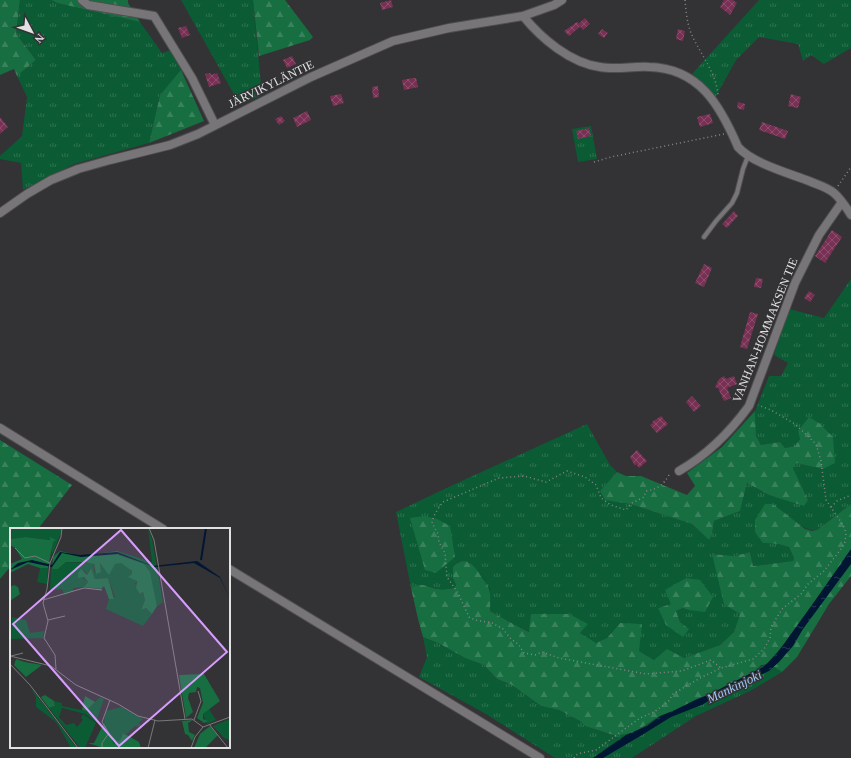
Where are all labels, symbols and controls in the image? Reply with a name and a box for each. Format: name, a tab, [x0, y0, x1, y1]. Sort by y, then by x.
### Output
north arrow	[12, 12, 52, 52]
text: N	[32, 32, 47, 46]
street label: JÄRVIKYLÄNTIE	[226, 57, 316, 111]
street label: VANHAN-HOMMAKSEN TIE	[730, 256, 800, 404]
inset map	[10, 528, 230, 748]
water label: Mankinjoki	[703, 667, 764, 707]

